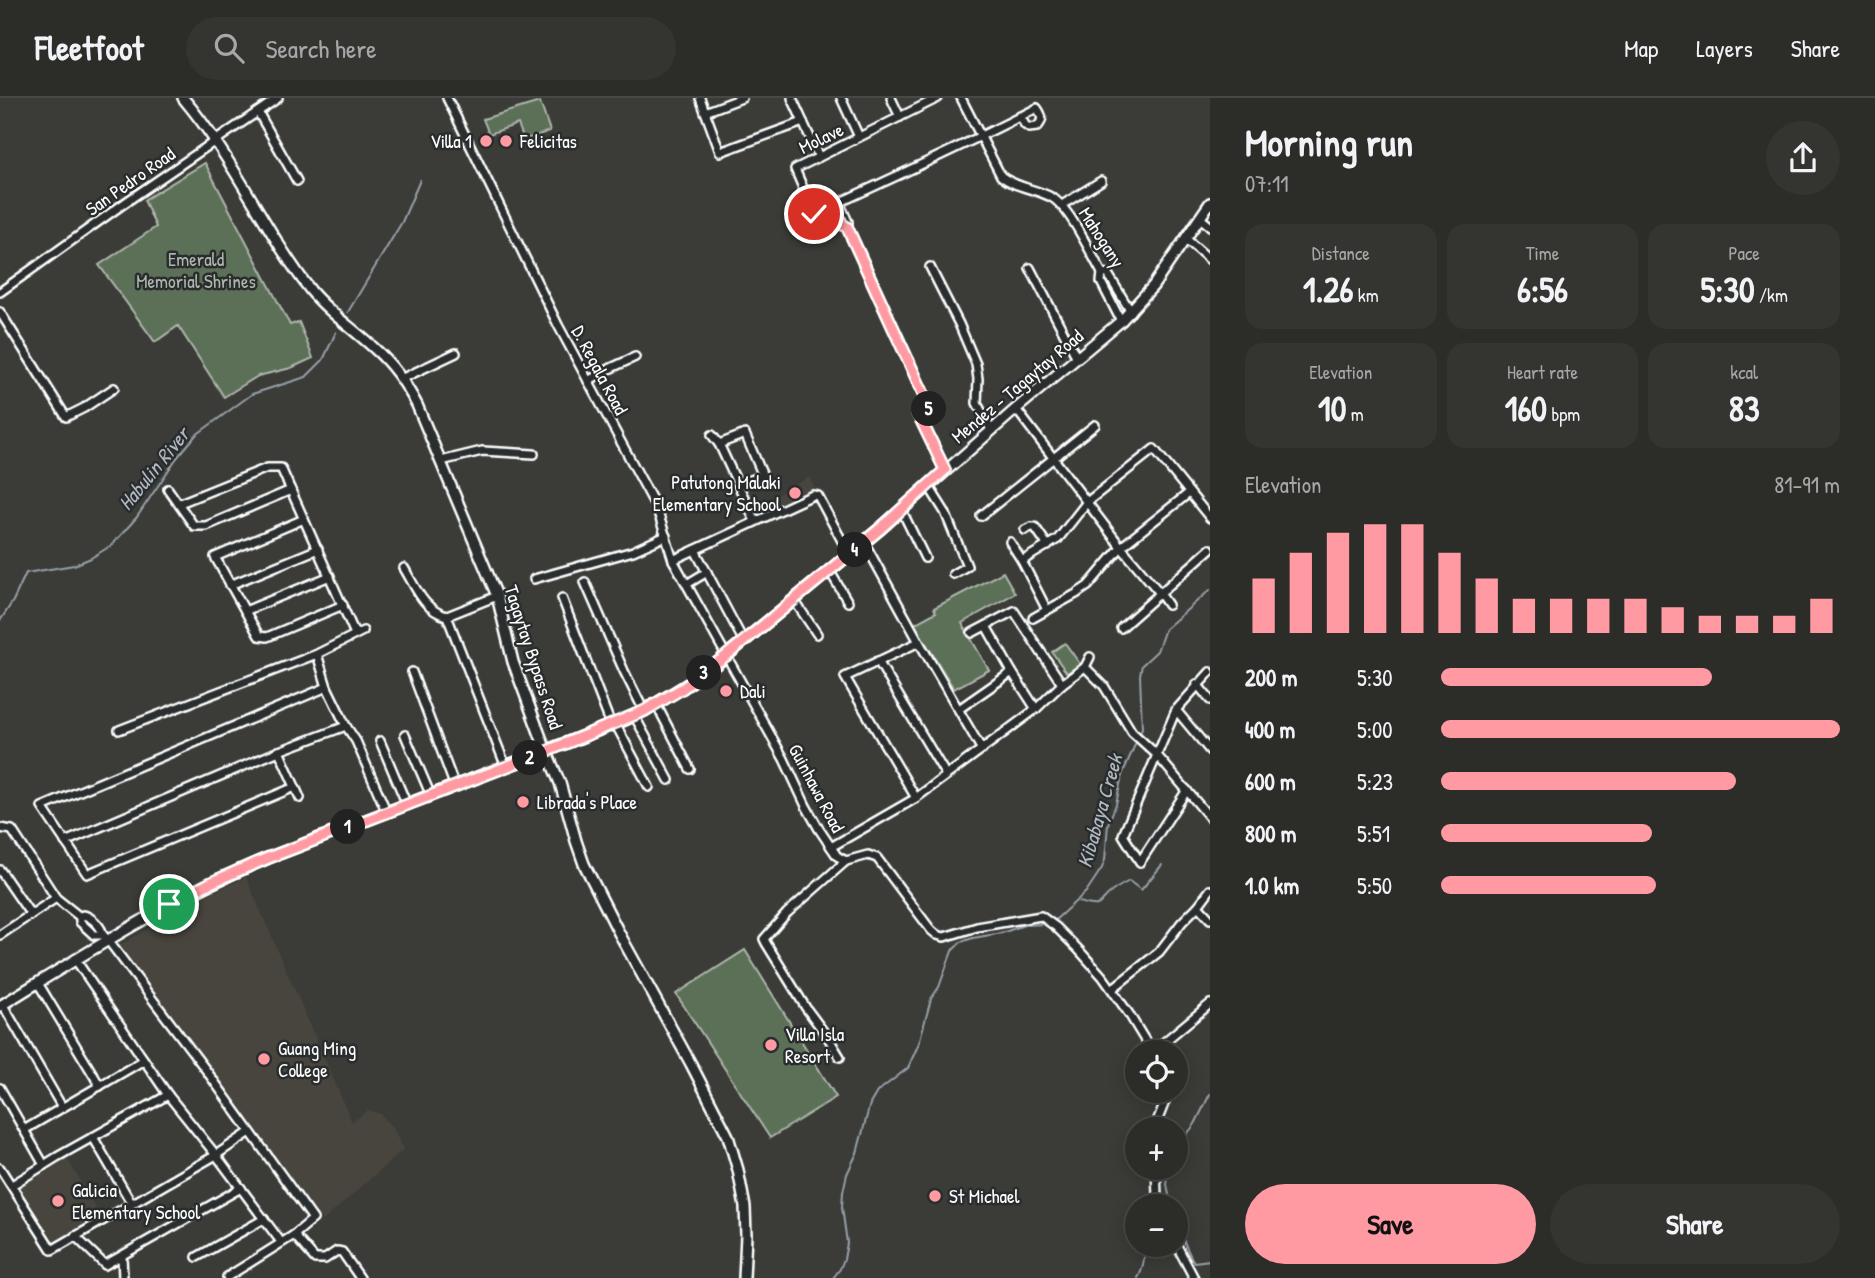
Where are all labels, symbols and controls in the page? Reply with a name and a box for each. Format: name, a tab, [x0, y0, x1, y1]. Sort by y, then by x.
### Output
search box	[186, 17, 676, 80]
text: Fleetfoot	[35, 26, 144, 70]
icon: search	[210, 29, 248, 67]
text: Search here	[266, 31, 377, 66]
text: Map	[1624, 32, 1658, 64]
text: Layers	[1696, 32, 1753, 64]
text: Share	[1791, 32, 1840, 64]
street label: Molave	[794, 116, 848, 160]
text: Morning run	[1245, 116, 1413, 168]
button: share	[1766, 121, 1840, 195]
place label: Villa 1	[430, 128, 472, 154]
place label: Felicitas	[519, 128, 577, 154]
marker: Villa 1	[478, 133, 494, 149]
marker: Felicitas	[498, 133, 514, 149]
street label: San Pedro Road	[80, 140, 180, 221]
text: 07:11	[1245, 168, 1289, 199]
pin	[784, 184, 844, 244]
icon: check	[795, 195, 833, 233]
street label: Mahogany	[1073, 202, 1131, 272]
text: Distance	[1312, 240, 1370, 266]
text: Time	[1526, 240, 1559, 266]
text: Pace	[1728, 240, 1760, 266]
park label: Emerald Memorial Shrines	[136, 246, 256, 294]
text: 1.26	[1303, 266, 1354, 313]
text: 6:56	[1517, 266, 1568, 313]
text: 5:30	[1700, 266, 1755, 313]
text: km	[1354, 282, 1379, 308]
text: /km	[1755, 282, 1788, 308]
street label: D. Regala Road	[566, 321, 635, 420]
street label: Mendez - Tagaytay Road	[946, 323, 1089, 449]
text: Elevation	[1309, 359, 1372, 385]
text: Heart rate	[1507, 359, 1578, 385]
text: kcal	[1730, 359, 1758, 385]
text: 10	[1318, 385, 1346, 432]
text: 160	[1505, 385, 1547, 432]
text: 83	[1729, 385, 1760, 432]
pin: 5	[912, 392, 946, 426]
text: 5	[924, 395, 933, 421]
text: m	[1346, 401, 1364, 427]
text: bpm	[1547, 401, 1580, 427]
water label: Habulin River	[111, 419, 198, 516]
place label: Patutong Malaki Elementary School	[653, 469, 782, 517]
text: Elevation	[1245, 469, 1321, 500]
text: 81–91 m	[1774, 469, 1840, 500]
marker: Patutong Malaki Elementary School	[787, 485, 803, 501]
pin: 4	[838, 532, 872, 568]
text: 4	[851, 536, 858, 562]
street label: Tagaytay Bypass Road	[498, 582, 570, 733]
pin: 3	[686, 656, 722, 690]
text: 3	[699, 659, 708, 685]
text: 200 m	[1245, 662, 1297, 693]
text: 5:30	[1357, 662, 1393, 693]
place label: Dali	[740, 678, 766, 704]
marker: Dali	[718, 683, 734, 699]
text: 400 m	[1245, 714, 1295, 745]
text: 5:00	[1357, 714, 1393, 745]
street label: Guinhawa Road	[783, 739, 851, 837]
pin: 2	[512, 740, 548, 776]
text: 2	[525, 744, 534, 770]
water label: Kibabaya Creek	[1070, 749, 1130, 871]
text: 600 m	[1245, 766, 1296, 797]
text: 5:23	[1357, 766, 1393, 797]
place label: Librada's Place	[537, 789, 638, 815]
marker: Librada's Place	[515, 794, 531, 810]
pin: 1	[330, 810, 366, 844]
text: 1	[344, 813, 351, 839]
text: 800 m	[1245, 818, 1297, 849]
text: 5:51	[1357, 818, 1390, 849]
text: 1.0 km	[1245, 870, 1299, 901]
text: 5:50	[1357, 870, 1392, 901]
pin	[139, 874, 199, 934]
icon: arrive	[150, 885, 188, 923]
place label: Villa Isla Resort	[785, 1021, 845, 1069]
place label: Guang Ming College	[278, 1035, 356, 1083]
marker: Villa Isla Resort	[763, 1037, 779, 1053]
map controls	[1125, 1040, 1188, 1257]
button: locate	[1125, 1040, 1188, 1103]
marker: Guang Ming College	[256, 1051, 272, 1067]
button: +	[1125, 1117, 1188, 1180]
place label: Galicia Elementary School	[72, 1177, 201, 1225]
place label: St Michael	[949, 1183, 1021, 1209]
button: Save	[1245, 1184, 1536, 1264]
button: Share	[1550, 1184, 1840, 1264]
marker: St Michael	[927, 1188, 943, 1204]
marker: Galicia Elementary School	[50, 1193, 66, 1209]
button: −	[1125, 1194, 1188, 1257]

